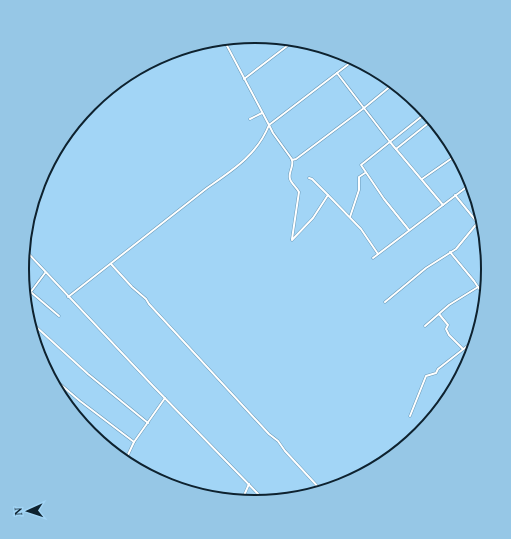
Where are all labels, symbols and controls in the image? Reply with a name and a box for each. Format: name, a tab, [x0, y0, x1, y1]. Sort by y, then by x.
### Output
north arrow	[8, 491, 48, 531]
text: N	[12, 507, 24, 516]

